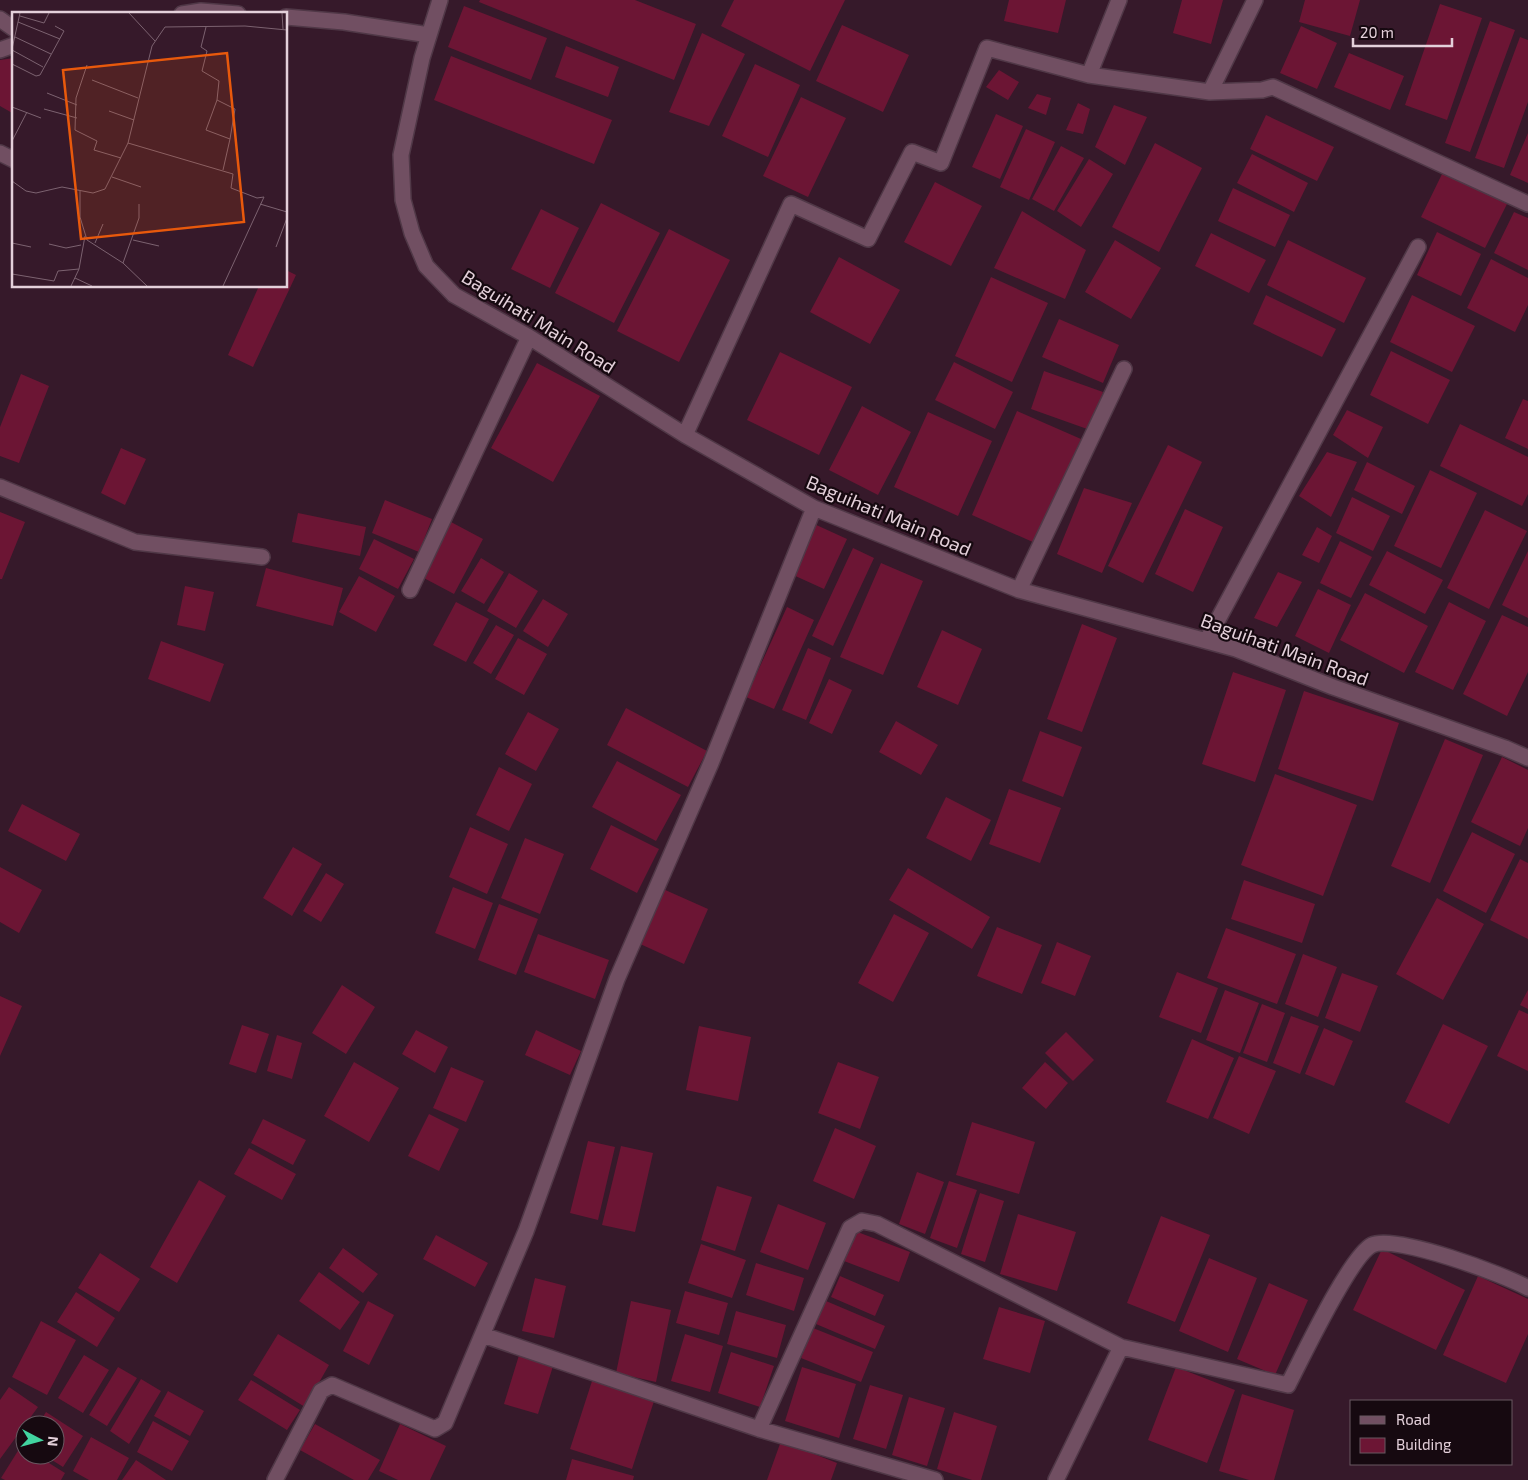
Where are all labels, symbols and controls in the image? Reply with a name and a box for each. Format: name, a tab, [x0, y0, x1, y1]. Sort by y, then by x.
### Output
inset map	[12, 12, 288, 288]
scale bar	[1353, 15, 1452, 47]
text: 20 m	[1360, 23, 1394, 41]
street label: Baguihati Main Road	[458, 264, 620, 378]
street label: Baguihati Main Road	[803, 470, 975, 560]
street label: Baguihati Main Road	[1198, 608, 1372, 690]
legend	[1350, 1400, 1513, 1465]
text: Road	[1396, 1410, 1431, 1428]
north arrow	[15, 1415, 65, 1465]
text: N	[44, 1435, 62, 1447]
text: Building	[1396, 1435, 1452, 1453]

